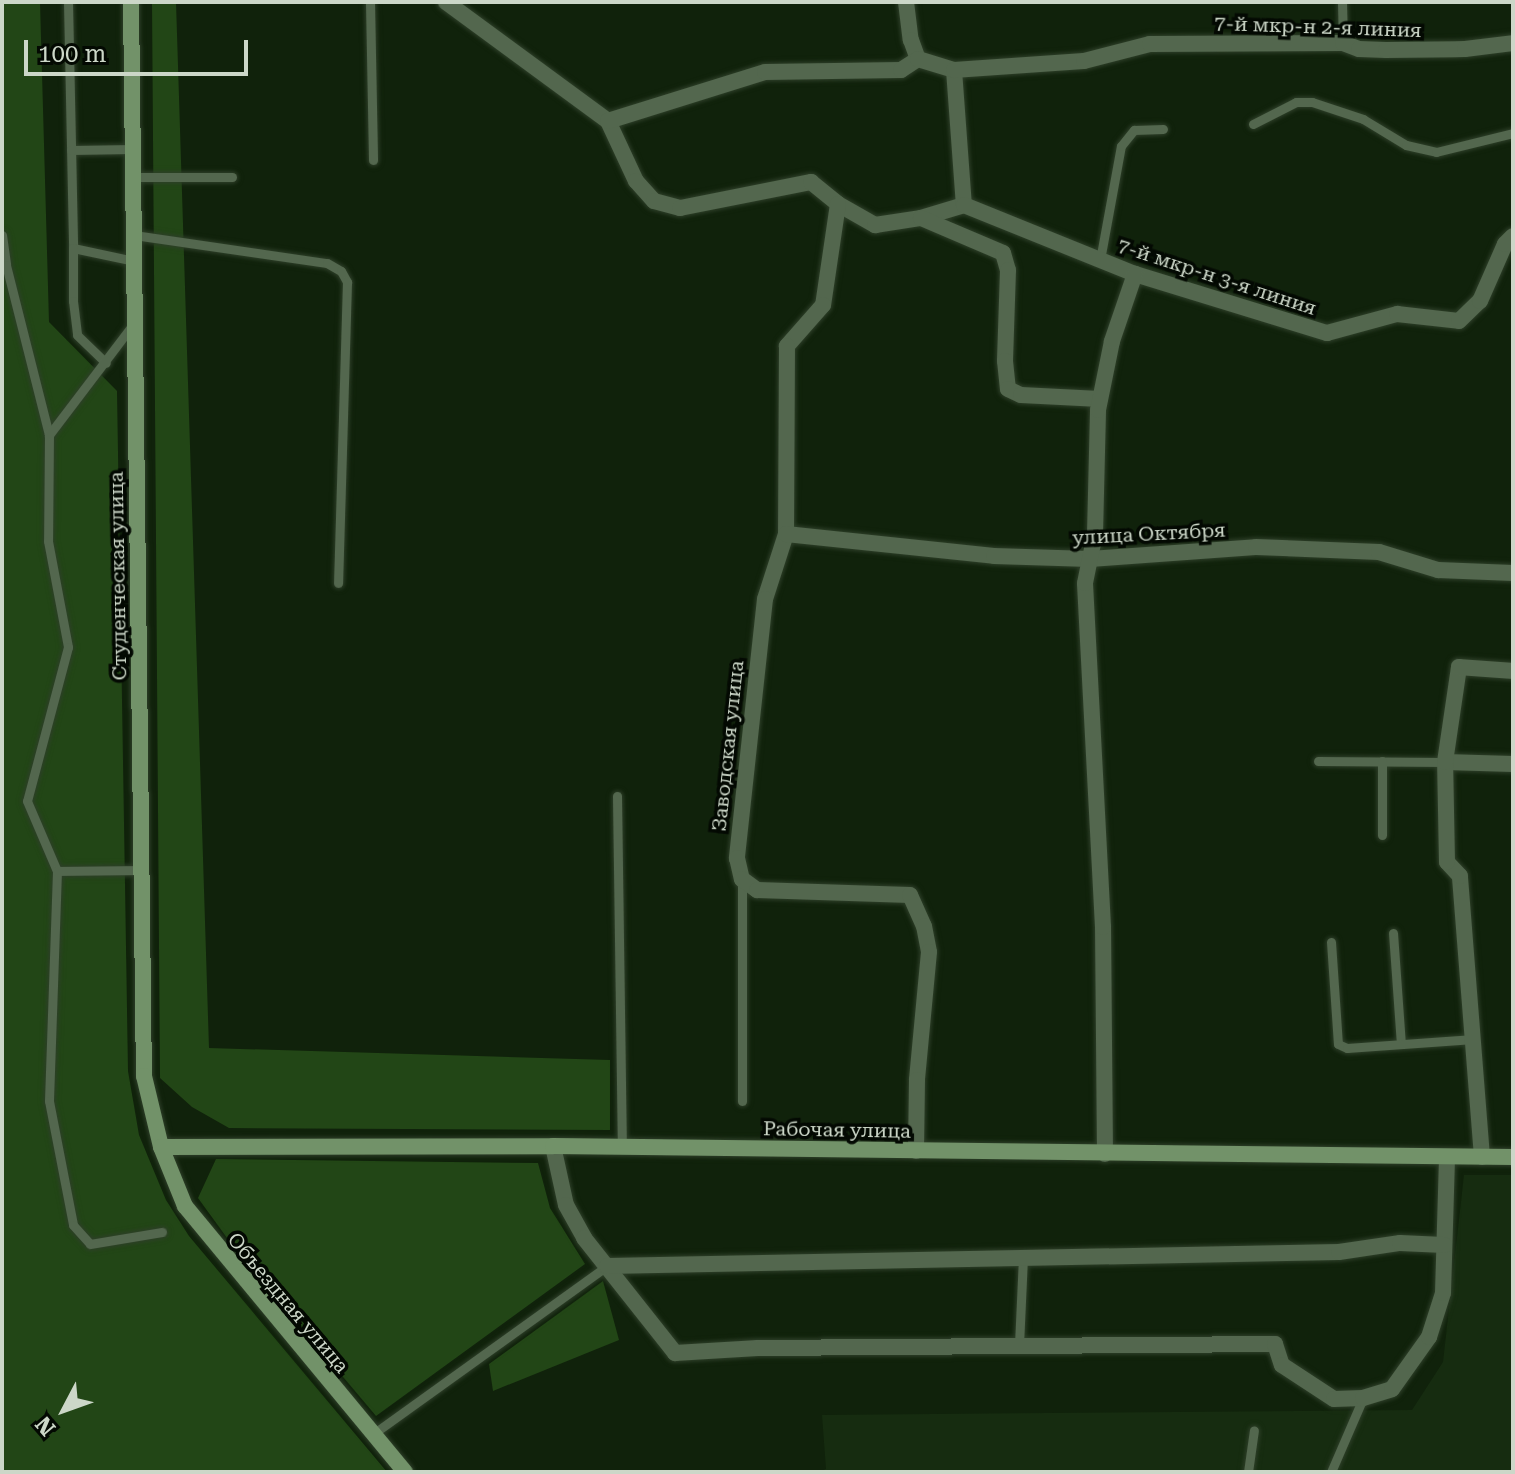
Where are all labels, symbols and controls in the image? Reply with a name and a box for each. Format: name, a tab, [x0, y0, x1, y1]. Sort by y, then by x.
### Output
street label: 7-й мкр-н 2-я линия	[1214, 11, 1422, 43]
scale bar	[28, 24, 252, 74]
text: 100 m	[38, 40, 106, 68]
street label: 7-й мкр-н 3-я линия	[1115, 234, 1319, 320]
street label: Студенческая улица	[104, 471, 132, 681]
street label: улица Октября	[1072, 518, 1226, 550]
street label: Заводская улица	[707, 659, 749, 833]
street label: Рабочая улица	[763, 1117, 911, 1143]
street label: Объездная улица	[222, 1228, 354, 1378]
north arrow	[24, 1370, 104, 1450]
text: N	[31, 1411, 61, 1441]

